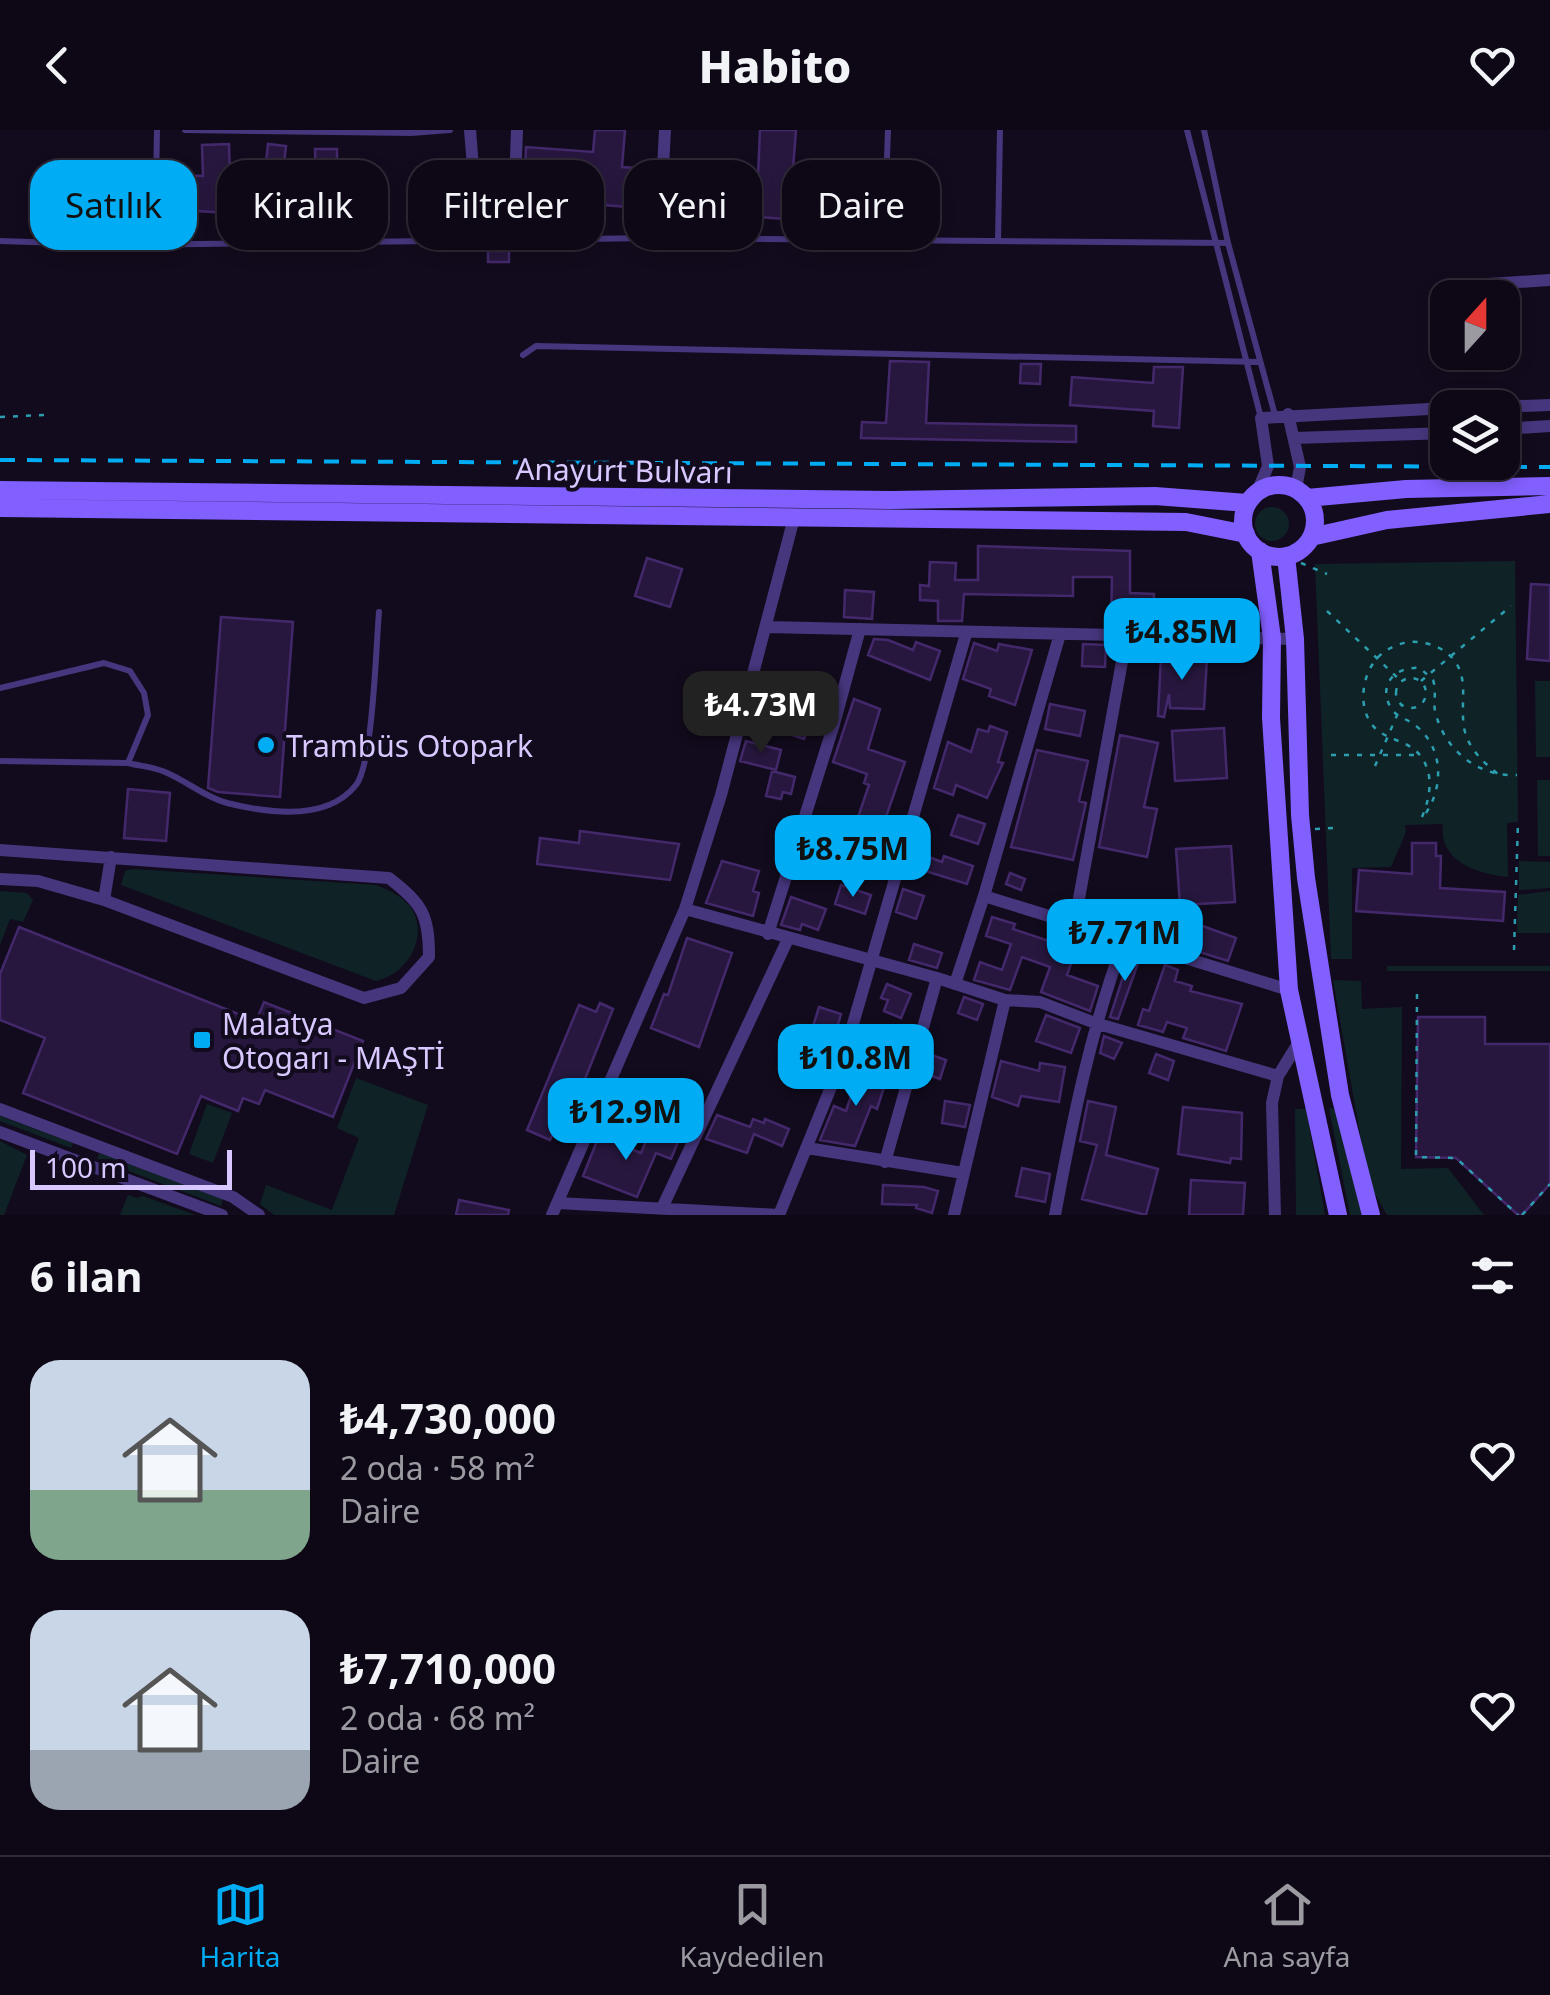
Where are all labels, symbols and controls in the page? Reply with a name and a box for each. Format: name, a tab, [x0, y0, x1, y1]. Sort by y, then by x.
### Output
text: Habito	[699, 35, 851, 96]
icon: back	[30, 38, 85, 93]
icon: heart	[1465, 38, 1520, 93]
chip: Satılık	[30, 160, 197, 250]
chip: Kiralık	[217, 160, 388, 250]
chip: Filtreler	[408, 160, 604, 250]
chip: Yeni	[624, 160, 762, 250]
chip: Daire	[782, 160, 940, 250]
north arrow	[1430, 280, 1520, 370]
map controls	[1430, 280, 1520, 480]
button: layers	[1430, 390, 1520, 480]
street label: Anayurt Bulvarı	[515, 448, 733, 492]
pin: ₺4.85M	[1101, 598, 1263, 683]
text: ₺4.85M	[1126, 609, 1238, 652]
pin: ₺4.73M	[680, 671, 842, 756]
text: ₺4.73M	[705, 682, 817, 725]
place label: Trambüs Otopark	[286, 725, 533, 766]
marker: Trambüs Otopark	[255, 734, 277, 756]
pin: ₺8.75M	[772, 815, 934, 900]
text: ₺8.75M	[797, 826, 909, 869]
pin: ₺7.71M	[1044, 899, 1206, 984]
text: ₺7.71M	[1069, 910, 1181, 953]
place label: Malatya Otogarı - MAŞTİ	[222, 1003, 445, 1078]
pin: ₺10.8M	[775, 1024, 937, 1109]
marker: Malatya Otogarı - MAŞTİ	[191, 1029, 213, 1051]
text: ₺10.8M	[800, 1035, 912, 1078]
pin: ₺12.9M	[545, 1078, 707, 1163]
text: ₺12.9M	[570, 1089, 682, 1132]
scale bar	[30, 1145, 232, 1190]
text: 100 m	[45, 1148, 127, 1186]
text: 6 ilan	[30, 1247, 142, 1304]
icon: filters	[1465, 1248, 1520, 1303]
text: ₺4,730,000	[340, 1389, 556, 1446]
icon: home	[110, 1400, 230, 1520]
icon: heart	[1465, 1433, 1520, 1488]
text: 2 oda · 58 m²	[340, 1446, 535, 1489]
text: Daire	[340, 1489, 420, 1532]
text: ₺7,710,000	[340, 1639, 556, 1696]
icon: home	[110, 1650, 230, 1770]
icon: heart	[1465, 1683, 1520, 1738]
text: 2 oda · 68 m²	[340, 1696, 535, 1739]
text: Daire	[340, 1739, 420, 1782]
tab: Harita	[199, 1877, 281, 1975]
tab: Kaydedilen	[679, 1877, 825, 1975]
tab: Ana sayfa	[1224, 1877, 1350, 1975]

